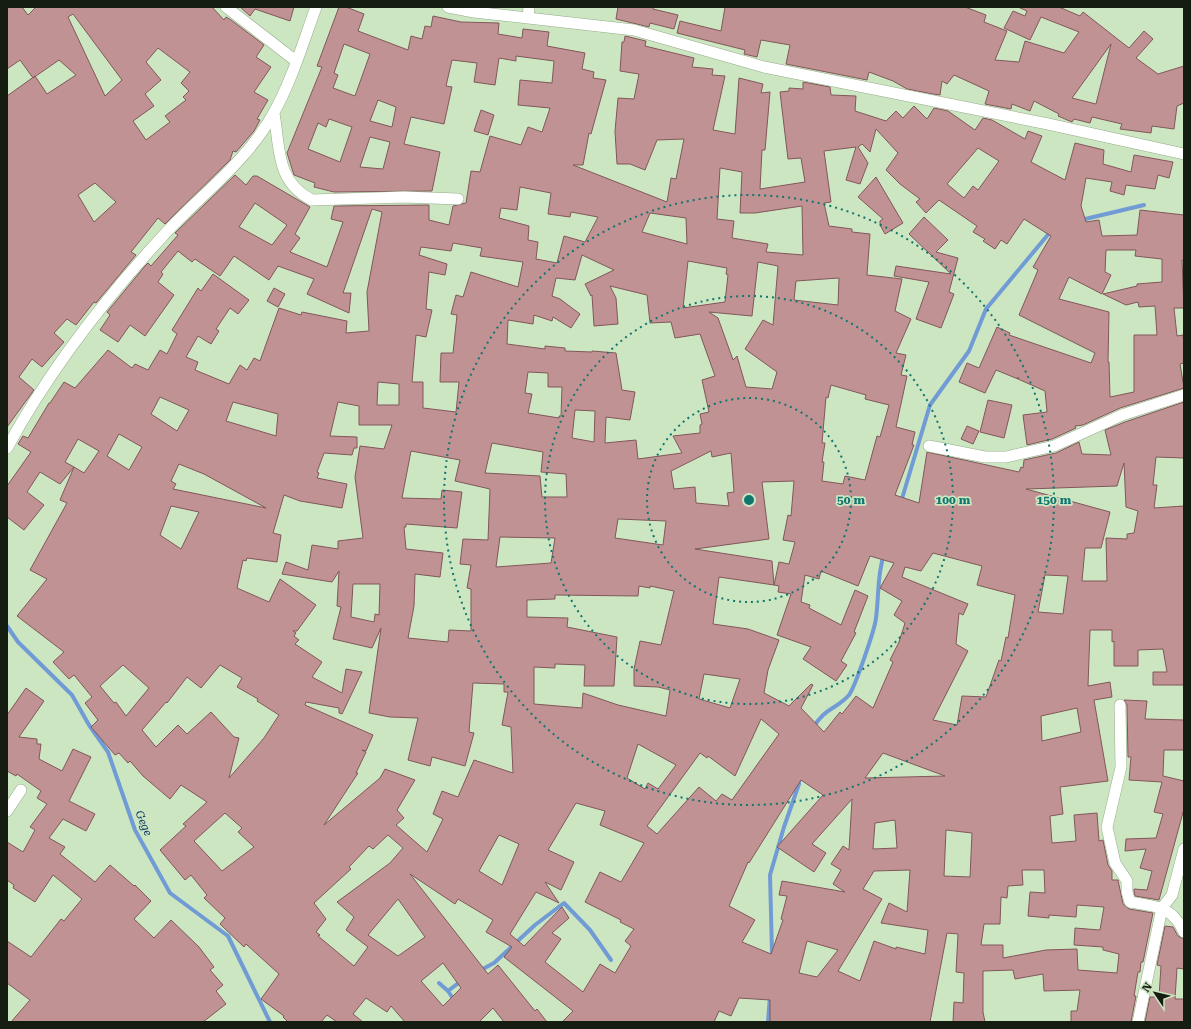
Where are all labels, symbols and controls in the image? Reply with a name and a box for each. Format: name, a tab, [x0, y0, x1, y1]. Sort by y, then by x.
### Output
centre of rings	[742, 493, 756, 507]
text: 50 m	[837, 493, 865, 507]
text: 100 m	[936, 493, 971, 507]
text: 150 m	[1037, 493, 1072, 507]
water label: Gege	[132, 809, 155, 838]
north arrow	[1135, 973, 1175, 1013]
text: N	[1139, 980, 1155, 995]

